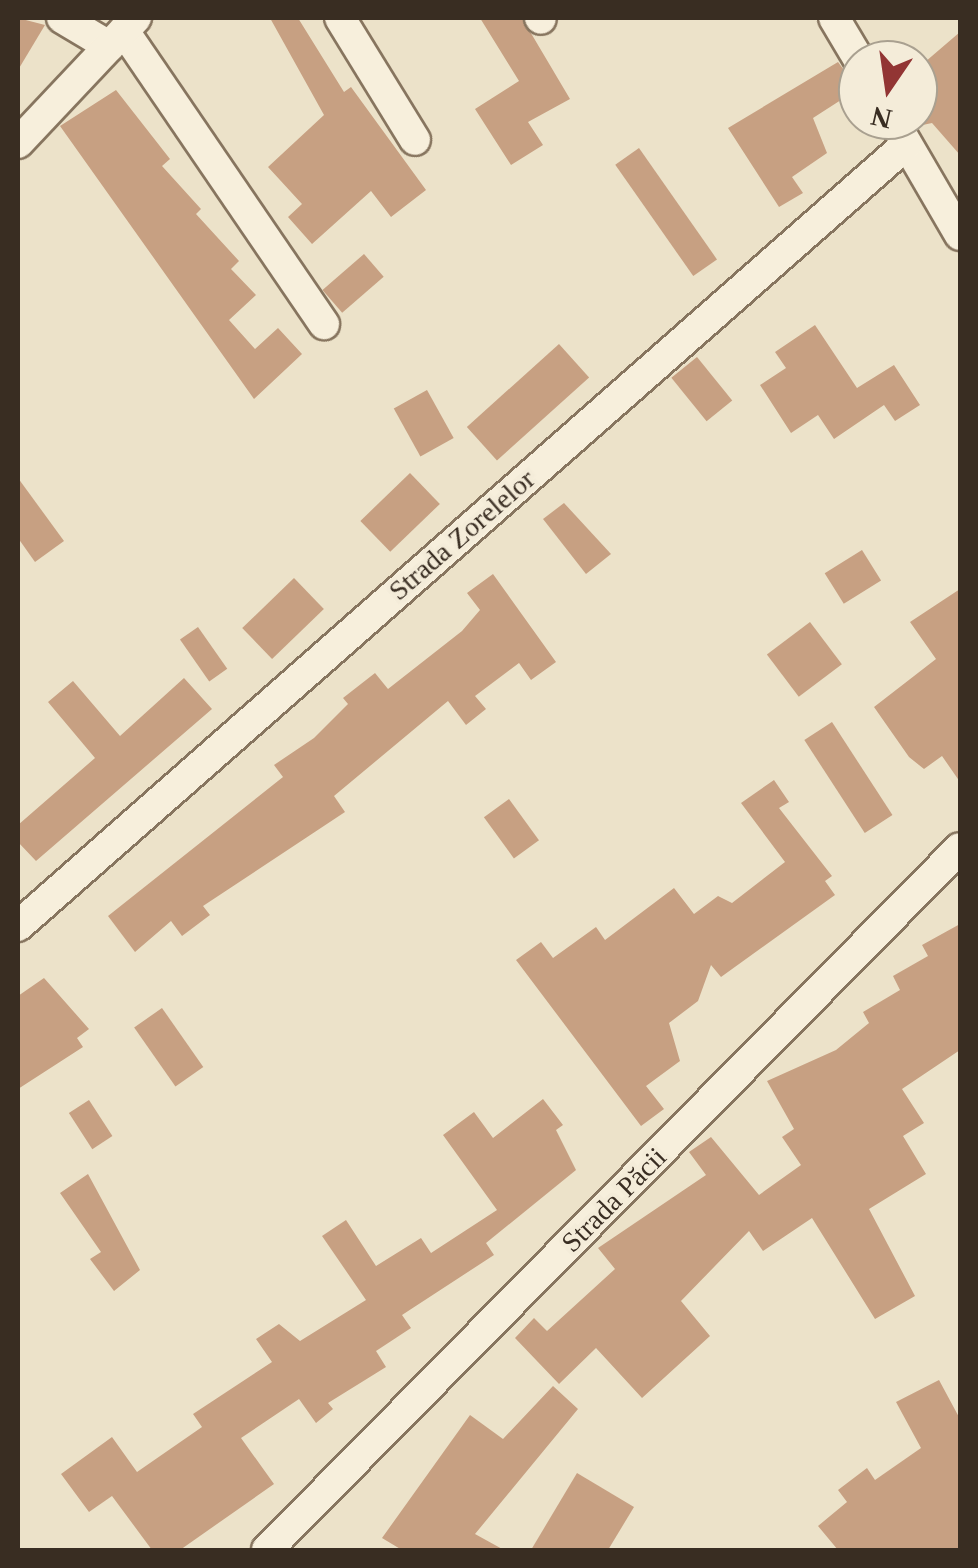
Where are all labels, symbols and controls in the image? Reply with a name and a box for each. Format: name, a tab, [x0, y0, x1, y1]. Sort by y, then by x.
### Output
north arrow	[838, 40, 938, 140]
text: N	[868, 100, 895, 135]
street label: Strada Zorelelor	[382, 462, 542, 608]
street label: Strada Păcii	[555, 1141, 673, 1259]

